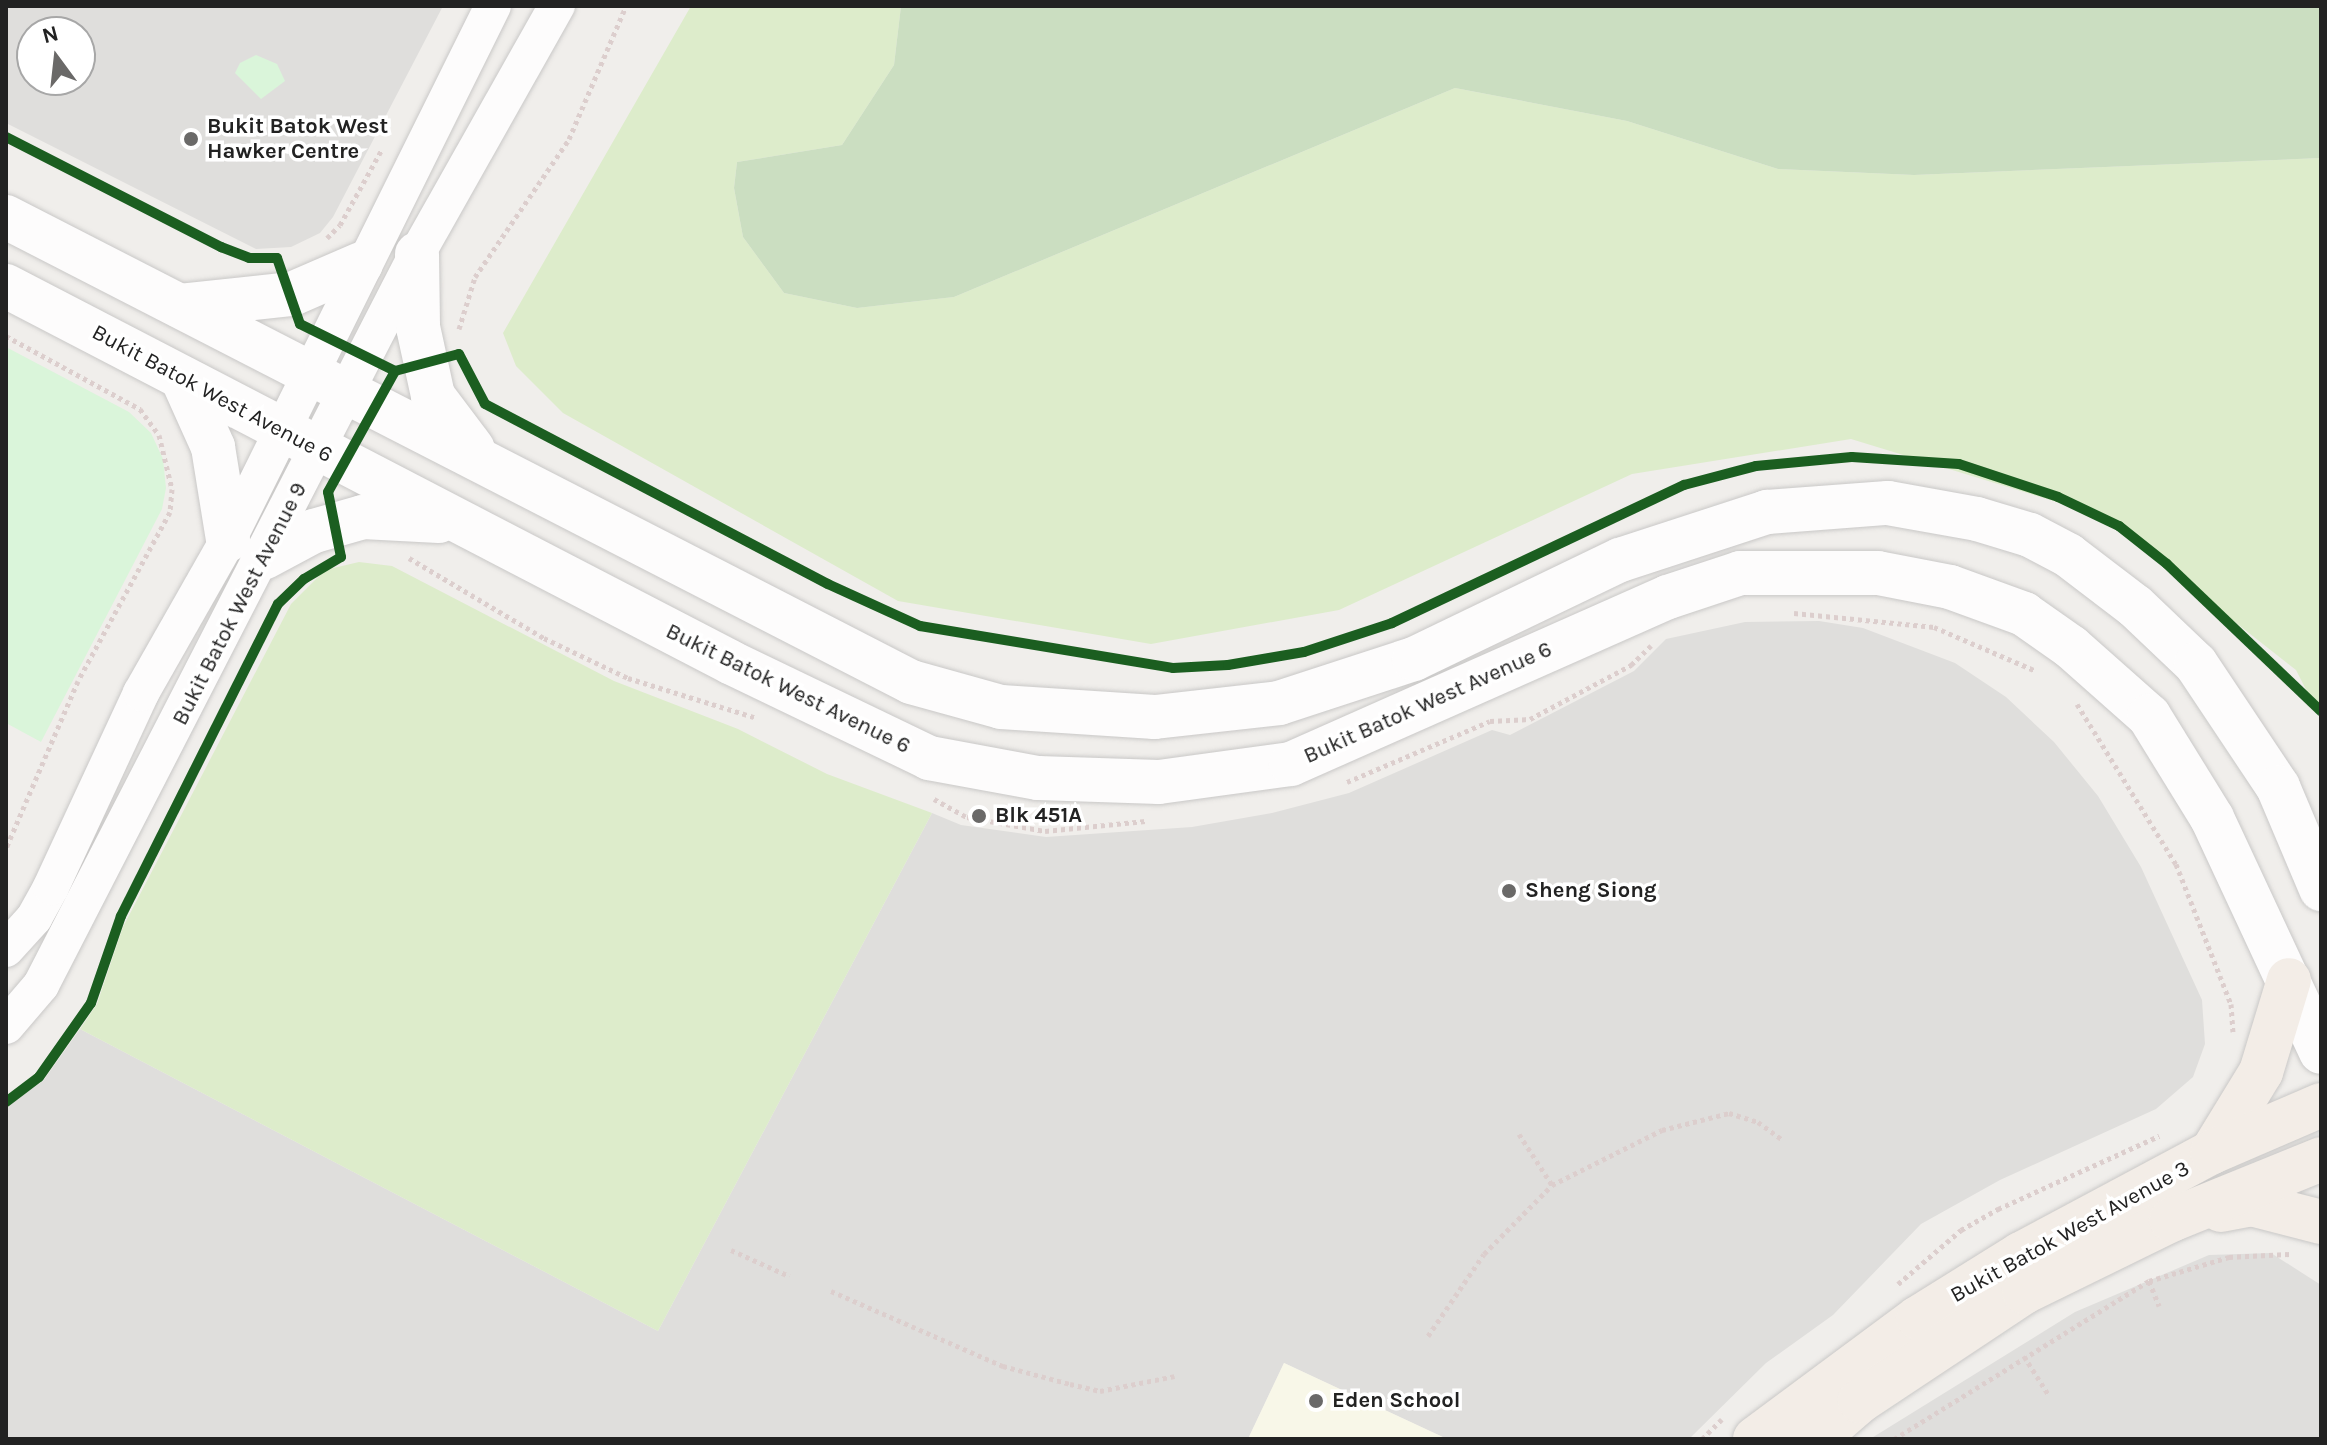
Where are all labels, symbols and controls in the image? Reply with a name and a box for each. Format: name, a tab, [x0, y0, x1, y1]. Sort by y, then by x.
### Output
north arrow	[16, 16, 96, 96]
text: N	[39, 20, 61, 49]
place label: Bukit Batok West Hawker Centre	[207, 113, 388, 164]
marker: Bukit Batok West Hawker Centre	[182, 130, 200, 148]
street label: Bukit Batok West Avenue 6	[87, 319, 337, 469]
street label: Bukit Batok West Avenue 9	[167, 478, 313, 730]
street label: Bukit Batok West Avenue 6	[661, 618, 915, 760]
street label: Bukit Batok West Avenue 6	[1300, 636, 1556, 770]
place label: Blk 451A	[995, 803, 1082, 829]
marker: Blk 451A	[970, 807, 988, 825]
place label: Sheng Siong	[1525, 878, 1657, 904]
marker: Sheng Siong	[1500, 882, 1518, 900]
street label: Bukit Batok West Avenue 3	[1946, 1155, 2194, 1309]
place label: Eden School	[1332, 1388, 1460, 1414]
marker: Eden School	[1307, 1392, 1325, 1410]

